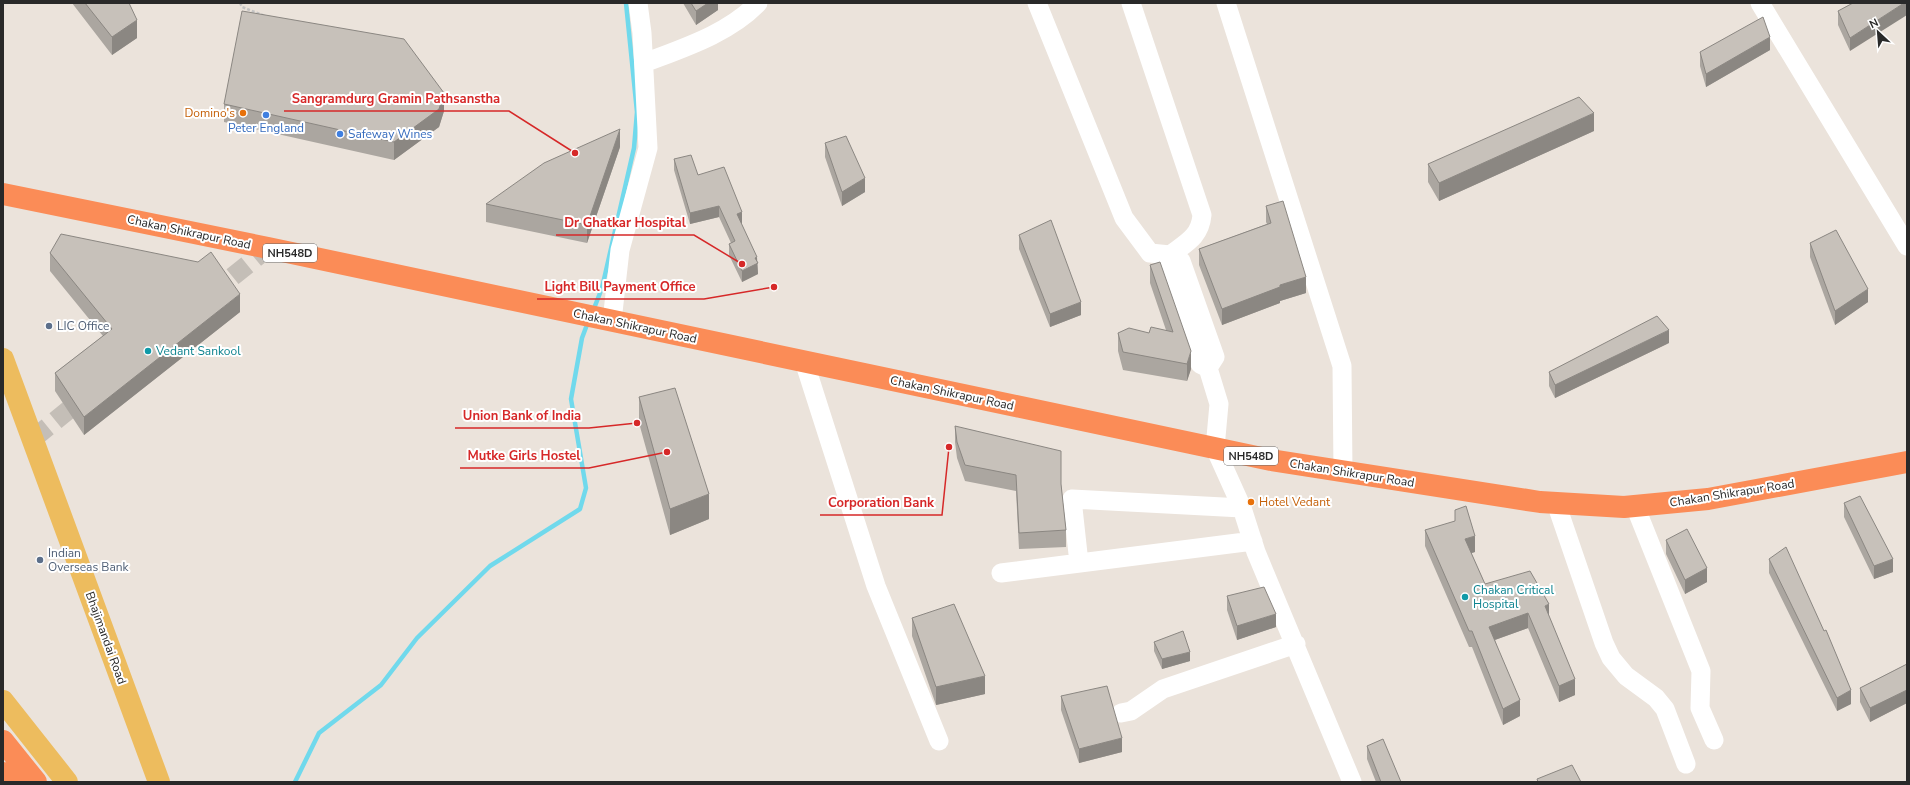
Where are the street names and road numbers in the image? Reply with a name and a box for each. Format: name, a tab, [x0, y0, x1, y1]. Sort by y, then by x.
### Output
street label: Chakan Shikrapur Road	[126, 211, 252, 253]
road number: NH548D	[263, 244, 317, 262]
street label: Chakan Shikrapur Road	[572, 305, 698, 347]
street label: Chakan Shikrapur Road	[889, 372, 1015, 414]
road number: NH548D	[1224, 447, 1278, 465]
street label: Chakan Shikrapur Road	[1288, 455, 1416, 491]
street label: Chakan Shikrapur Road	[1668, 475, 1796, 511]
street label: Bhajimandai Road	[82, 589, 130, 687]

